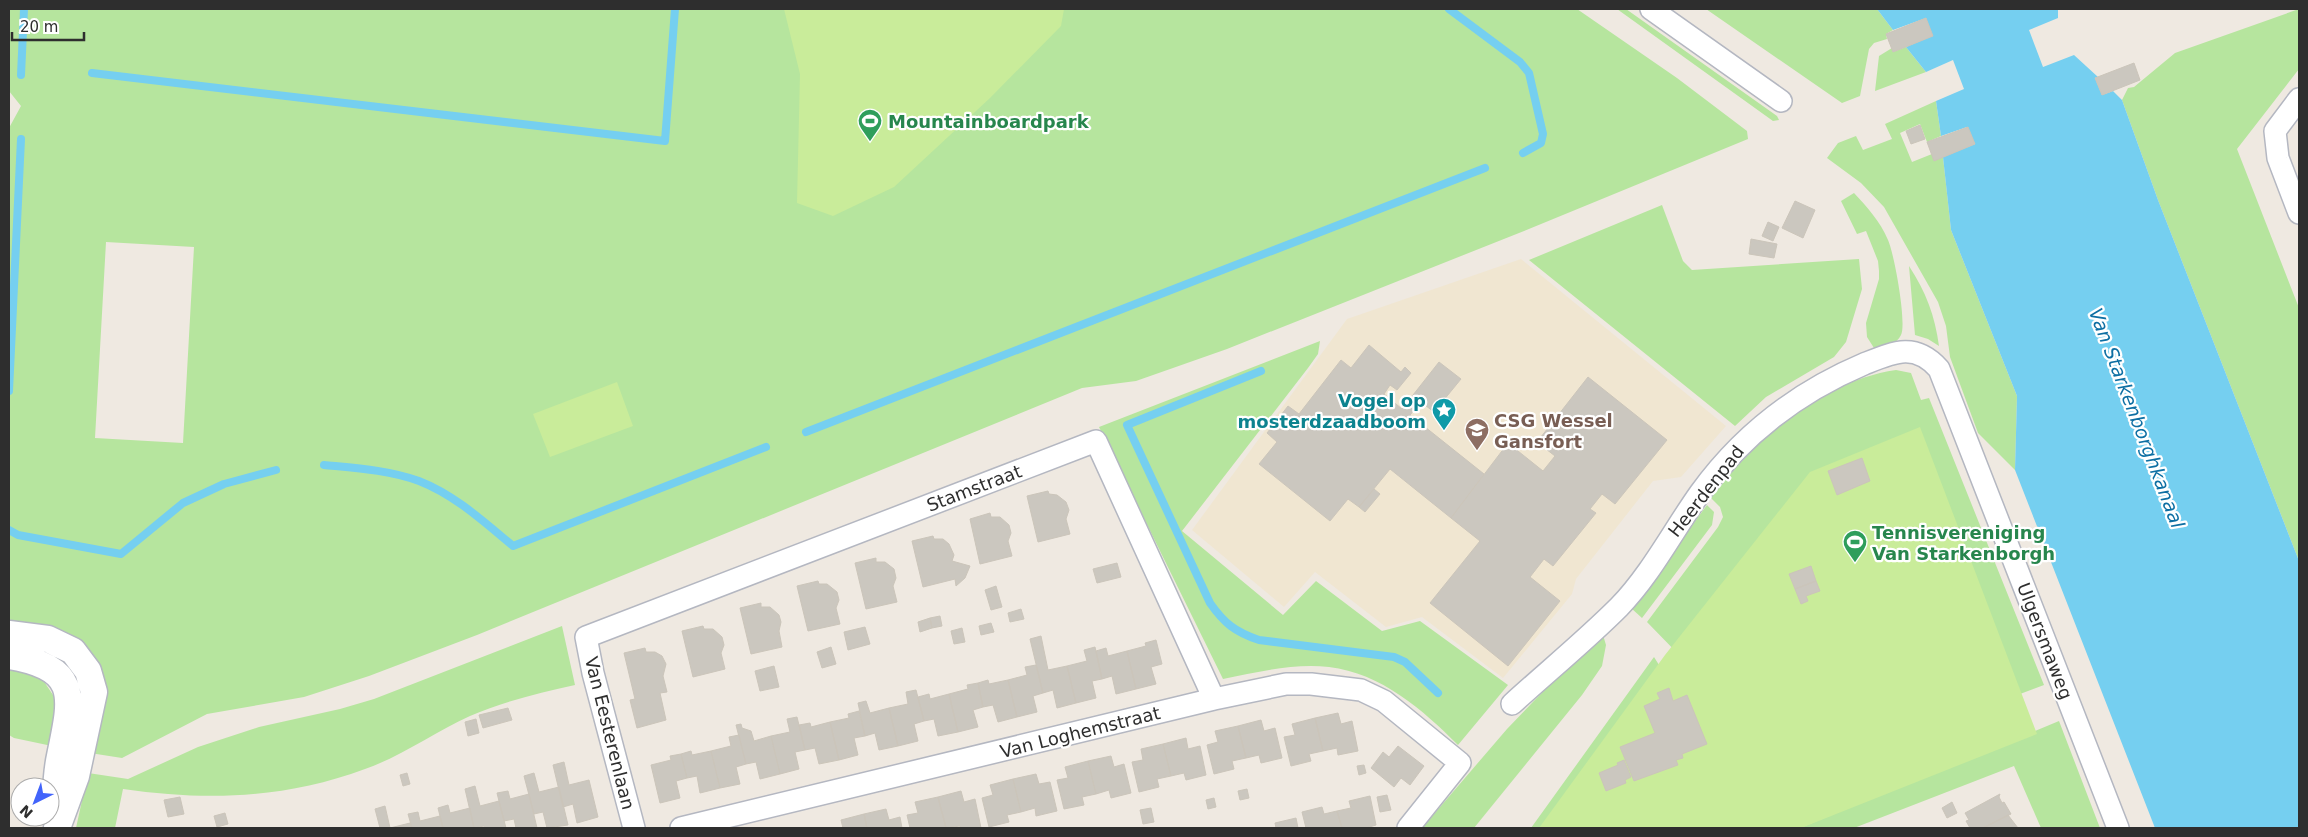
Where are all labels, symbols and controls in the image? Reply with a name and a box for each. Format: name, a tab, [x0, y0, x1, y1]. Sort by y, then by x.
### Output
scale bar	[12, 10, 85, 42]
text: 20 m	[20, 18, 58, 36]
sports icon: Mountainboardpark	[857, 108, 883, 142]
place label: Mountainboardpark	[888, 111, 1090, 132]
water label: Van Starkenborghkanaal	[2085, 305, 2189, 532]
place label: Vogel op mosterdzaadboom	[1238, 390, 1426, 432]
place icon: Vogel op mosterdzaadboom	[1431, 397, 1457, 431]
place label: CSG Wessel Gansfort	[1494, 410, 1613, 452]
school or university icon: CSG Wessel Gansfort	[1464, 417, 1490, 451]
street label: Heerdenpad	[1664, 441, 1748, 541]
street label: Stamstraat	[924, 460, 1024, 516]
place label: Tennisvereniging Van Starkenborgh	[1872, 522, 2055, 564]
sports icon: Tennisvereniging Van Starkenborgh	[1842, 529, 1868, 563]
street label: Ulgersmaweg	[2013, 580, 2077, 702]
street label: Van Eesterenlaan	[581, 654, 639, 812]
street label: Van Loghemstraat	[998, 702, 1162, 762]
north arrow	[10, 777, 60, 827]
text: N	[17, 802, 36, 822]

